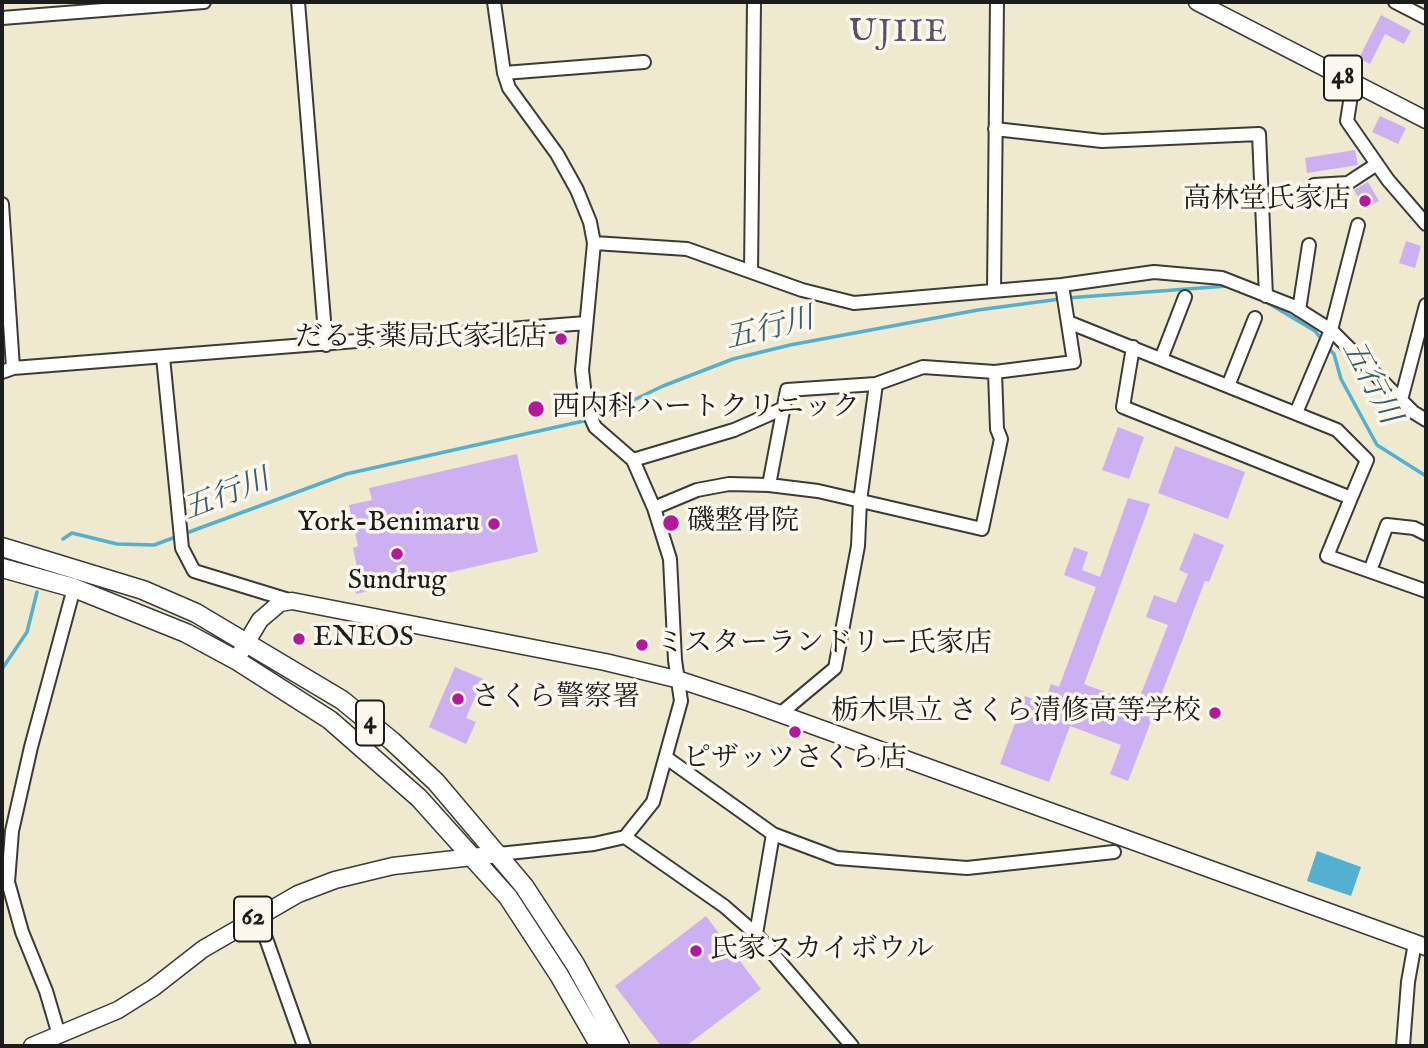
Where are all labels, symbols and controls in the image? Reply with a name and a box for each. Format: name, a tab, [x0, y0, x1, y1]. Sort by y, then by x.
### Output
district label: UJIIE	[850, 15, 948, 53]
road number: 48	[1324, 55, 1362, 100]
place label: 高林堂氏家店	[1183, 184, 1351, 218]
marker: 高林堂氏家店	[1357, 193, 1373, 209]
water label: 五行川	[722, 303, 818, 359]
place label: だるま薬局氏家北店	[295, 322, 547, 356]
marker: だるま薬局氏家北店	[553, 331, 569, 347]
water label: 五行川	[1332, 335, 1406, 431]
place label: 西内科ハートクリニック	[552, 392, 860, 426]
marker: 西内科ハートクリニック	[526, 399, 546, 419]
water label: 五行川	[179, 464, 275, 530]
place label: 磯整骨院	[687, 506, 799, 540]
place label: York-Benimaru	[297, 507, 480, 541]
marker: 磯整骨院	[661, 513, 681, 533]
marker: York-Benimaru	[486, 516, 502, 532]
marker: Sundrug	[389, 546, 405, 562]
place label: Sundrug	[348, 565, 446, 599]
place label: ENEOS	[313, 622, 414, 656]
place label: ミスターランドリー氏家店	[656, 628, 992, 662]
marker: ENEOS	[291, 631, 307, 647]
marker: ミスターランドリー氏家店	[634, 637, 650, 653]
place label: さくら警察署	[472, 682, 640, 716]
marker: さくら警察署	[450, 691, 466, 707]
place label: 栃木県立 さくら清修高等学校	[831, 696, 1201, 730]
road number: 4	[356, 701, 384, 746]
marker: 栃木県立 さくら清修高等学校	[1207, 705, 1223, 721]
marker: ピザッツさくら店	[787, 724, 803, 740]
place label: ピザッツさくら店	[683, 743, 907, 777]
road number: 62	[234, 896, 272, 942]
place label: 氏家スカイボウル	[710, 934, 934, 968]
marker: 氏家スカイボウル	[688, 943, 704, 959]

